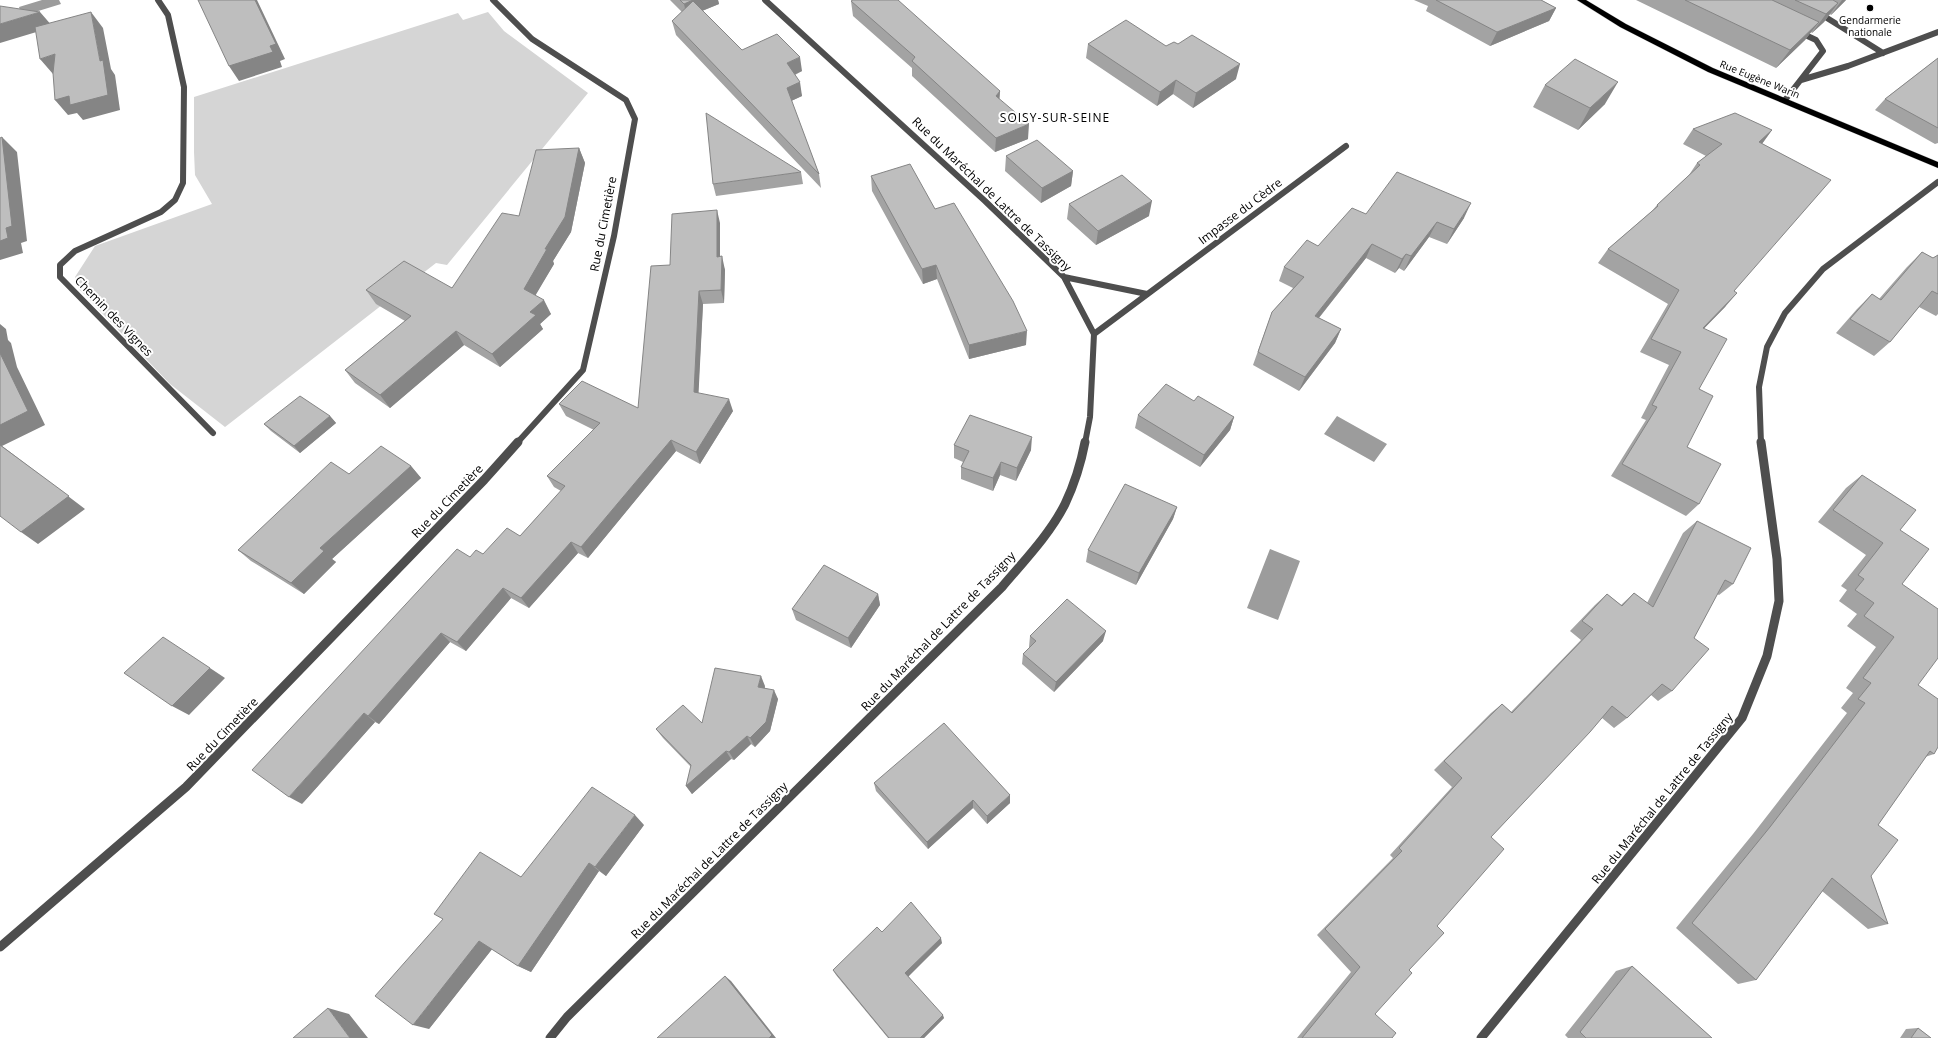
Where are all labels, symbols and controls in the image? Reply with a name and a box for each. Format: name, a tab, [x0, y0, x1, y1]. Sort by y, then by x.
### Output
marker: Gendarmerie nationale	[1865, 3, 1875, 13]
place label: Gendarmerie nationale	[1839, 13, 1901, 39]
street label: Rue Eugène Warin	[1718, 57, 1802, 101]
district label: SOISY-SUR-SEINE	[1000, 109, 1110, 126]
street label: Rue du Maréchal de Lattre de Tassigny	[908, 113, 1076, 276]
street label: Impasse du Cèdre	[1195, 174, 1286, 248]
street label: Rue du Cimetière	[585, 175, 621, 273]
street label: Chemin des Vignes	[71, 272, 157, 360]
street label: Rue du Cimetière	[407, 460, 487, 542]
street label: Rue du Maréchal de Lattre de Tassigny	[857, 547, 1020, 715]
street label: Rue du Cimetière	[182, 693, 262, 775]
street label: Rue du Maréchal de Lattre de Tassigny	[1588, 708, 1737, 887]
street label: Rue du Maréchal de Lattre de Tassigny	[627, 777, 792, 942]

